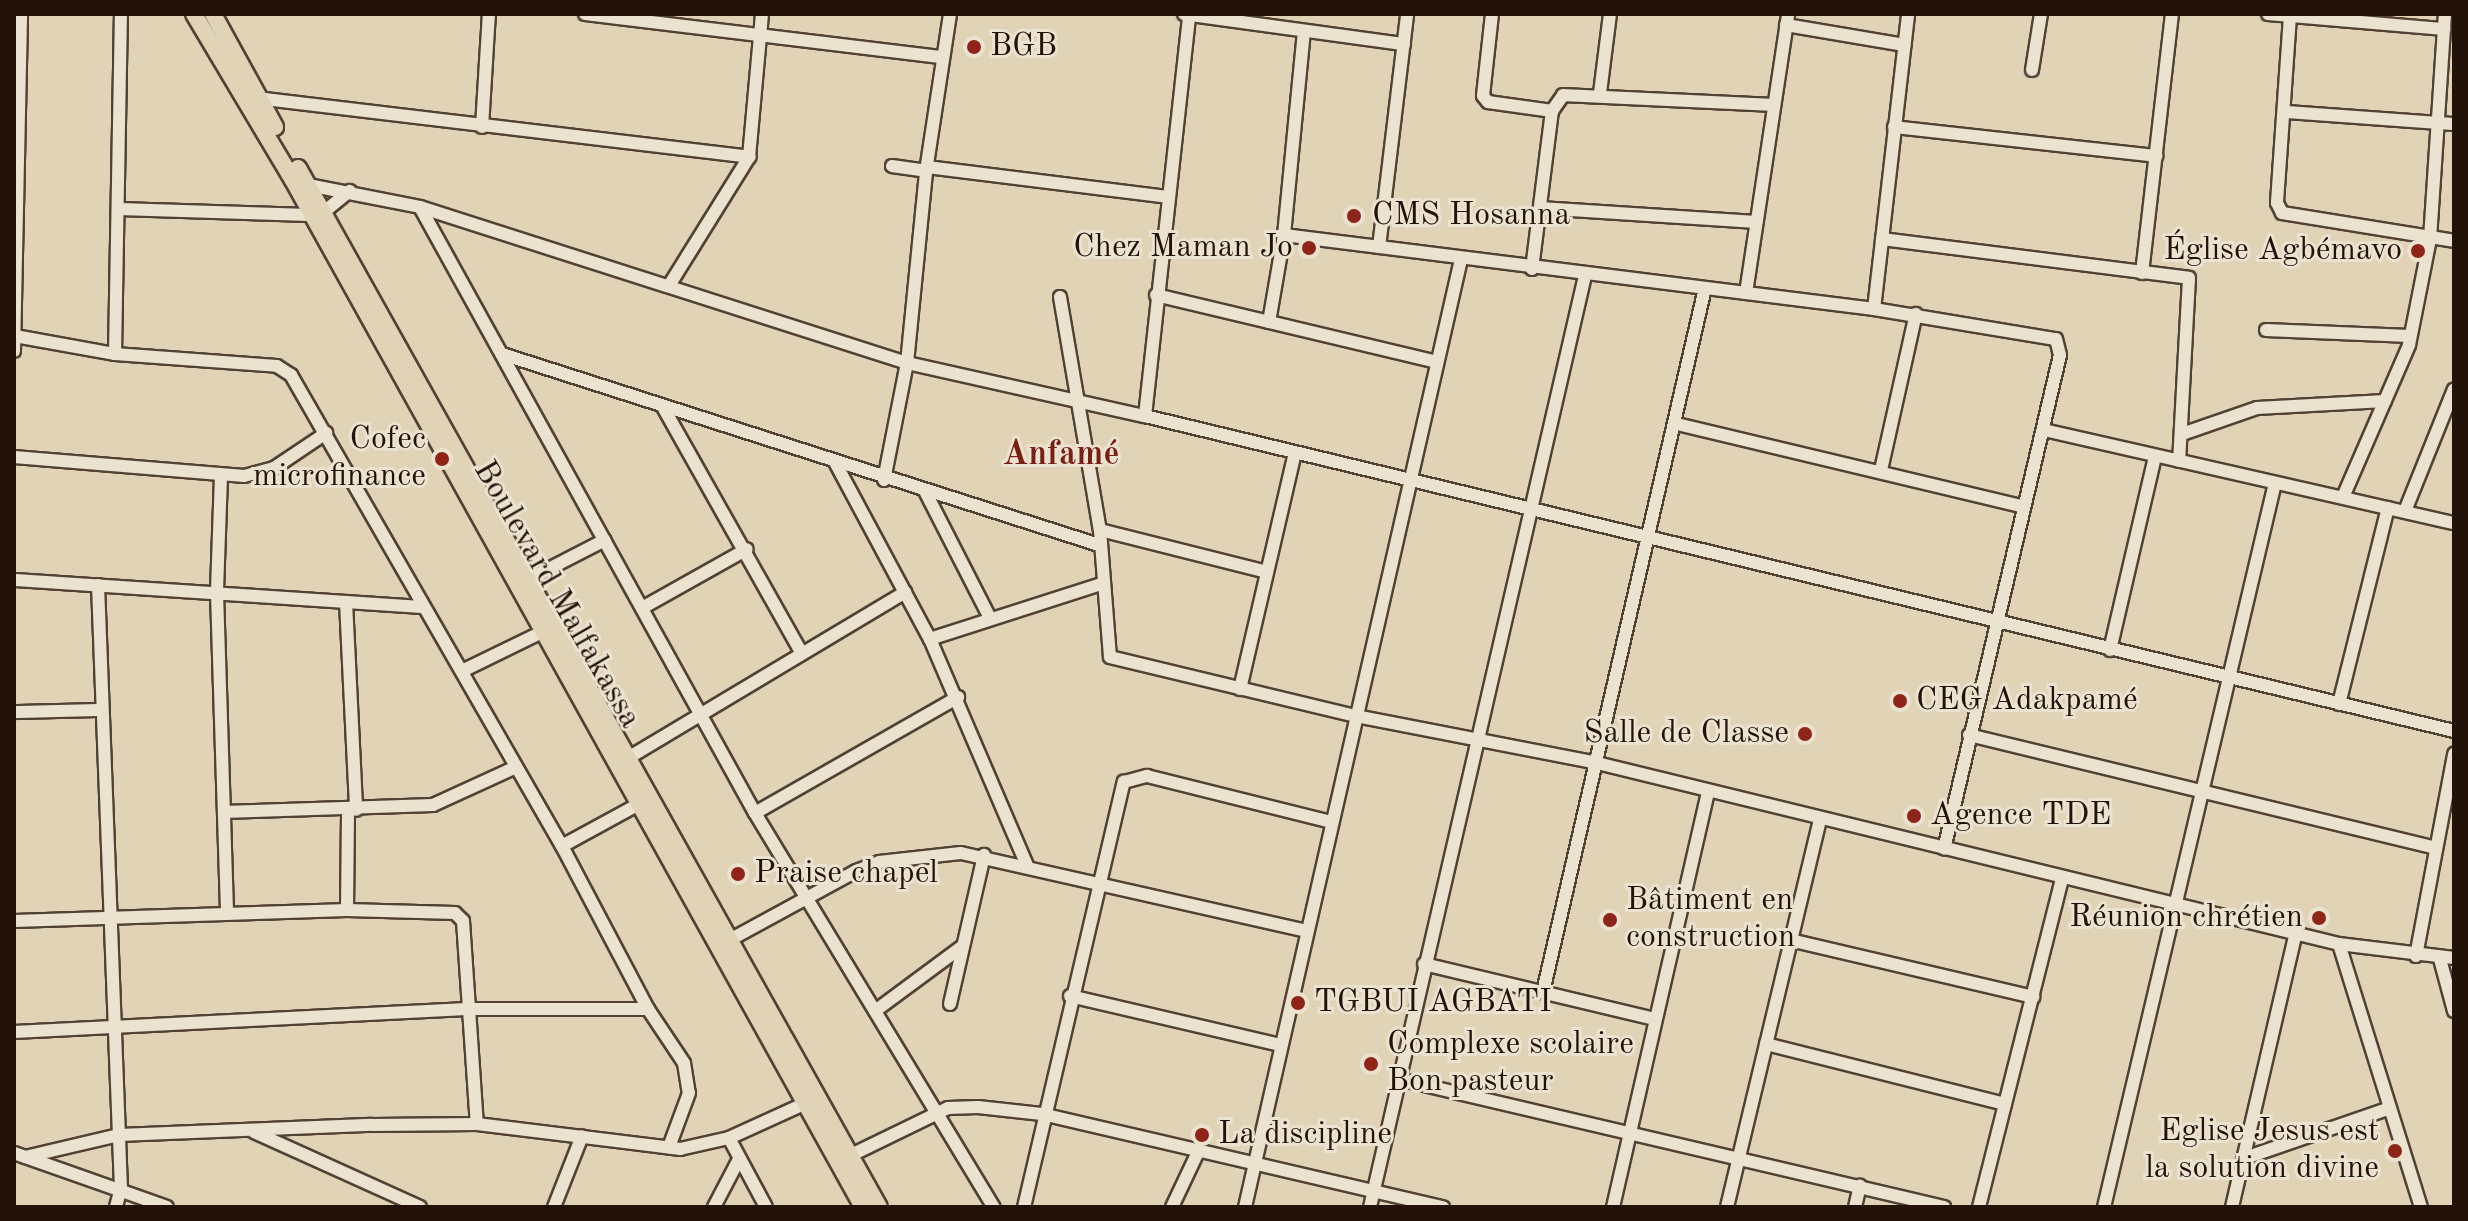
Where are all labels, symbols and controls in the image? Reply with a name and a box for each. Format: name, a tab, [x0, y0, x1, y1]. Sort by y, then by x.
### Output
place label: BGB	[990, 28, 1057, 66]
marker: BGB	[965, 38, 983, 56]
place label: CMS Hosanna	[1372, 197, 1570, 235]
marker: CMS Hosanna	[1343, 205, 1365, 227]
place label: Chez Maman Jo	[1073, 229, 1293, 267]
place label: Église Agbémavo	[2163, 232, 2402, 270]
marker: Chez Maman Jo	[1300, 239, 1318, 257]
marker: Église Agbémavo	[2409, 242, 2427, 260]
place label: Cofec microfinance	[253, 422, 426, 497]
district label: Anfamé	[1003, 436, 1119, 476]
marker: Cofec microfinance	[433, 450, 451, 468]
street label: Boulevard Malfakassa	[464, 454, 648, 736]
place label: CEG Adakpamé	[1916, 682, 2138, 720]
marker: CEG Adakpamé	[1891, 692, 1909, 710]
place label: Salle de Classe	[1584, 715, 1789, 753]
marker: Salle de Classe	[1796, 725, 1814, 743]
place label: Agence TDE	[1930, 797, 2111, 835]
marker: Agence TDE	[1905, 807, 1923, 825]
place label: Praise chapel	[754, 855, 938, 893]
marker: Praise chapel	[729, 865, 747, 883]
place label: Bâtiment en construction	[1626, 883, 1795, 958]
place label: Réunion chrétien	[2069, 899, 2303, 937]
marker: Réunion chrétien	[2310, 909, 2328, 927]
marker: Bâtiment en construction	[1601, 911, 1619, 929]
place label: TGBUI AGBATI	[1314, 984, 1552, 1022]
marker: TGBUI AGBATI	[1289, 994, 1307, 1012]
place label: Complexe scolaire Bon pasteur	[1387, 1027, 1634, 1102]
marker: Complexe scolaire Bon pasteur	[1362, 1055, 1380, 1073]
place label: Eglise Jesus est la solution divine	[2145, 1114, 2379, 1189]
place label: La discipline	[1218, 1116, 1392, 1154]
marker: La discipline	[1193, 1126, 1211, 1144]
marker: Eglise Jesus est la solution divine	[2386, 1142, 2404, 1160]

